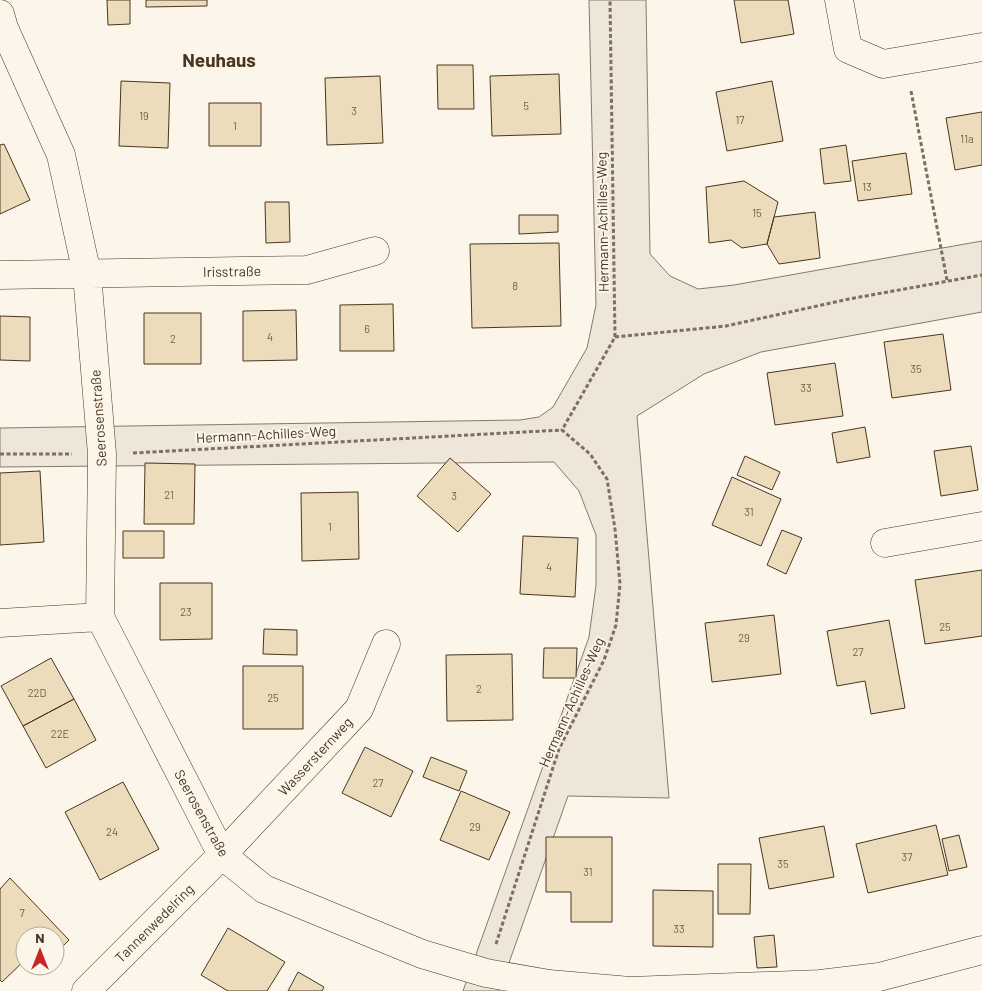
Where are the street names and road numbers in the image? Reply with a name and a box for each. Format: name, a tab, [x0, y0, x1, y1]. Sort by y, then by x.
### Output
street label: Hermann-Achilles-Weg	[592, 152, 612, 292]
street label: Irisstraße	[203, 262, 261, 280]
street label: Seerosenstraße	[86, 369, 110, 467]
street label: Hermann-Achilles-Weg	[196, 422, 336, 446]
street label: Hermann-Achilles-Weg	[535, 634, 607, 770]
street label: Wassersternweg	[274, 713, 356, 799]
street label: Seerosenstraße	[171, 767, 233, 859]
street label: Tannenwedelring	[111, 880, 197, 966]

